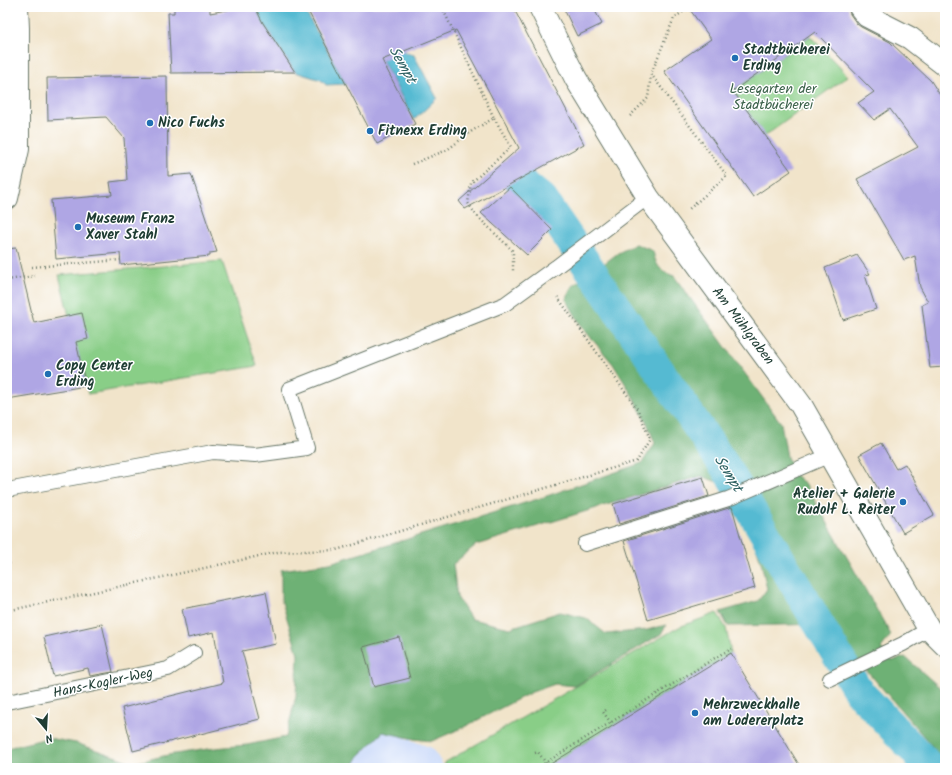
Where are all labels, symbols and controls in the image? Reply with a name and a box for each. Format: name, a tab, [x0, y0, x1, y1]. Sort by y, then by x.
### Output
place label: Stadtbücherei Erding	[743, 39, 830, 77]
water label: Sempt	[382, 42, 423, 90]
marker: Stadtbücherei Erding	[730, 53, 740, 63]
park label: Lesegarten der Stadtbücherei	[730, 78, 818, 116]
place label: Nico Fuchs	[158, 112, 225, 134]
marker: Nico Fuchs	[145, 118, 155, 128]
place label: Fitnexx Erding	[378, 120, 468, 142]
marker: Fitnexx Erding	[365, 126, 375, 136]
place label: Museum Franz Xaver Stahl	[85, 208, 175, 246]
marker: Museum Franz Xaver Stahl	[73, 222, 83, 232]
street label: Am Mühlgraben	[706, 282, 780, 370]
place label: Copy Center Erding	[56, 355, 134, 393]
marker: Copy Center Erding	[43, 369, 53, 379]
water label: Sempt	[707, 451, 750, 499]
place label: Atelier + Galerie Rudolf L. Reiter	[793, 483, 896, 521]
marker: Atelier + Galerie Rudolf L. Reiter	[898, 497, 908, 507]
street label: Hans-Kogler-Weg	[51, 662, 155, 704]
place label: Mehrzweckhalle am Lodererplatz	[703, 694, 804, 732]
marker: Mehrzweckhalle am Lodererplatz	[690, 708, 700, 718]
north arrow	[26, 709, 66, 749]
text: N	[43, 728, 55, 747]

